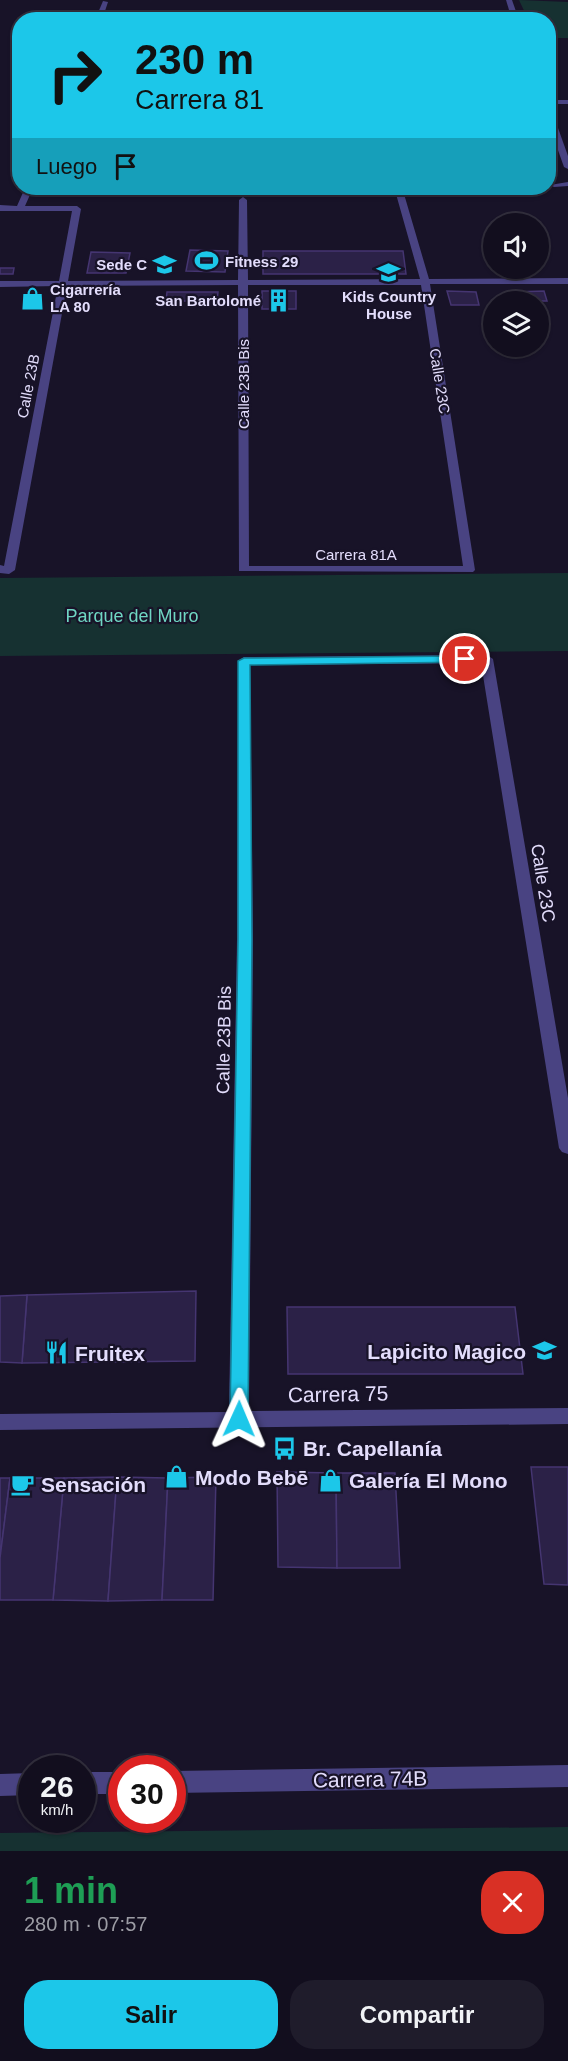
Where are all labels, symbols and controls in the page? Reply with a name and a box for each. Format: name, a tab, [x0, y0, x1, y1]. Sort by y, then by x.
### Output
icon: right	[36, 36, 114, 114]
text: 230 m	[135, 36, 254, 83]
text: Carrera 81	[135, 85, 264, 115]
icon: arrive	[109, 150, 142, 183]
text: Luego	[36, 154, 97, 179]
map controls	[483, 213, 549, 357]
button: sound	[483, 213, 549, 279]
sports icon: Fitness 29	[194, 248, 220, 274]
school or university icon: Sede C	[152, 251, 178, 277]
place label: Fitness 29	[225, 253, 298, 270]
place label: Sede C	[96, 256, 147, 273]
school or university icon: Kids Country House	[376, 259, 402, 285]
place label: Cigarrería LA 80	[50, 281, 122, 315]
shop icon: Cigarrería LA 80	[19, 285, 45, 311]
building icon: San Bartolomé	[266, 287, 292, 313]
place label: Kids Country House	[342, 288, 437, 322]
button: layers	[483, 291, 549, 357]
place label: San Bartolomé	[155, 292, 261, 309]
street label: Calle 23B Bis	[235, 339, 252, 429]
street label: Calle 23C	[426, 347, 454, 415]
street label: Calle 23B	[13, 352, 43, 420]
street label: Carrera 81A	[315, 546, 397, 563]
park label: Parque del Muro	[65, 606, 199, 626]
pin	[439, 633, 490, 684]
icon: arrive	[448, 642, 481, 675]
street label: Calle 23C	[527, 842, 559, 924]
street label: Calle 23B Bis	[213, 986, 235, 1094]
school or university icon: Lapicito Magico	[531, 1338, 557, 1364]
restaurant icon: Fruitex	[44, 1340, 70, 1366]
place label: Lapicito Magico	[367, 1340, 526, 1363]
place label: Fruitex	[75, 1342, 145, 1365]
street label: Carrera 75	[288, 1382, 388, 1406]
position arrow	[207, 1387, 271, 1451]
bus stop icon: Br. Capellanía	[272, 1435, 298, 1461]
place label: Br. Capellanía	[303, 1437, 442, 1460]
shop icon: Modo Bebē	[164, 1464, 190, 1490]
place label: Modo Bebē	[195, 1466, 308, 1489]
shop icon: Galería El Mono	[318, 1467, 344, 1493]
place label: Galería El Mono	[349, 1469, 508, 1492]
cafe icon: Sensación	[10, 1471, 36, 1497]
place label: Sensación	[41, 1473, 146, 1496]
speed limit sign: 30	[108, 1755, 186, 1833]
street label: Carrera 74B	[313, 1767, 427, 1791]
text: 26	[40, 1770, 74, 1803]
text: km/h	[41, 1801, 73, 1818]
text: 1 min	[24, 1870, 118, 1911]
button: close	[481, 1871, 544, 1934]
text: 280 m · 07:57	[24, 1913, 147, 1935]
button: Salir	[24, 1980, 278, 2049]
button: Compartir	[290, 1980, 544, 2049]

